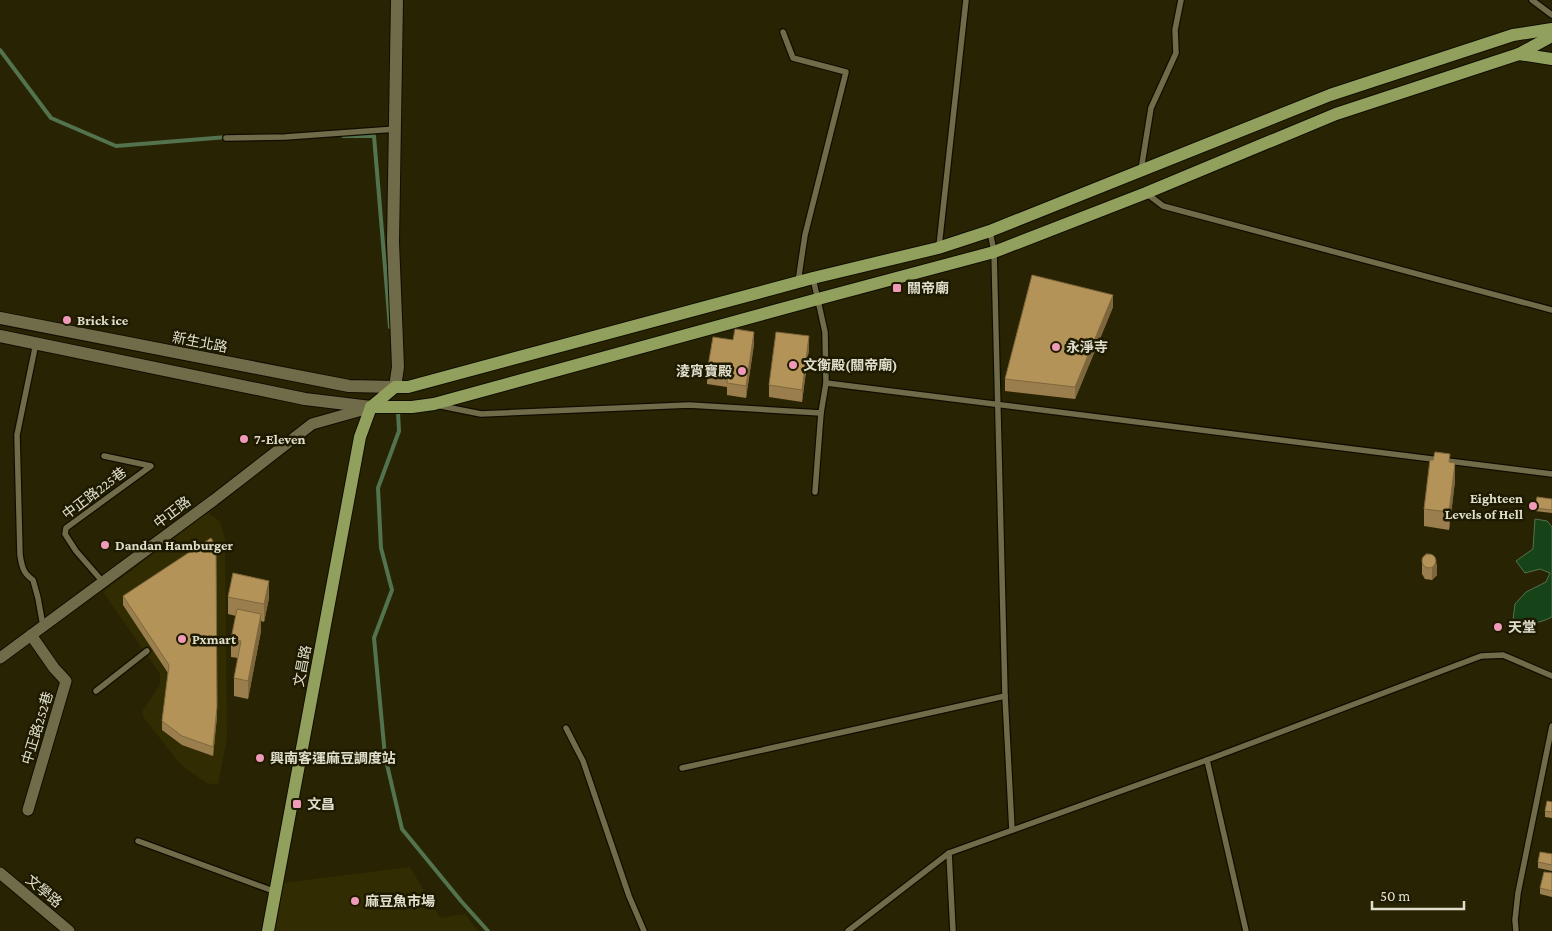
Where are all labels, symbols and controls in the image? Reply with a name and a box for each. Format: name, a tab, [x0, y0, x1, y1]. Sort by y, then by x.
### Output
place label: 關帝廟	[907, 280, 949, 296]
marker: 關帝廟	[891, 282, 903, 294]
place label: Brick ice	[77, 312, 129, 328]
marker: Brick ice	[61, 314, 73, 326]
street label: 新生北路	[171, 329, 229, 355]
place label: 永淨寺	[1066, 339, 1108, 355]
marker: 永淨寺	[1050, 341, 1062, 353]
place label: 文衡殿(關帝廟)	[803, 357, 898, 374]
marker: 文衡殿(關帝廟)	[787, 359, 799, 371]
place label: 淩宵寶殿	[676, 363, 732, 379]
marker: 淩宵寶殿	[736, 365, 748, 377]
place label: 7-Eleven	[254, 431, 305, 447]
marker: 7-Eleven	[238, 433, 250, 445]
street label: 中正路225巷	[59, 464, 129, 522]
place label: Eighteen Levels of Hell	[1445, 490, 1523, 522]
street label: 中正路	[150, 493, 194, 531]
marker: Eighteen Levels of Hell	[1527, 500, 1539, 512]
place label: Dandan Hamburger	[115, 537, 233, 553]
marker: Dandan Hamburger	[99, 539, 111, 551]
place label: 天堂	[1508, 619, 1536, 635]
marker: 天堂	[1492, 621, 1504, 633]
place label: Pxmart	[192, 631, 237, 647]
marker: Pxmart	[176, 633, 188, 645]
street label: 文昌路	[290, 644, 314, 688]
street label: 中正路252巷	[18, 690, 56, 766]
place label: 興南客運麻豆調度站	[270, 750, 396, 766]
marker: 興南客運麻豆調度站	[254, 752, 266, 764]
place label: 文昌	[307, 796, 335, 812]
marker: 文昌	[291, 798, 303, 810]
street label: 文學路	[23, 871, 65, 911]
scale bar	[1372, 878, 1464, 910]
text: 50 m	[1380, 888, 1410, 904]
place label: 麻豆魚市場	[365, 893, 435, 909]
marker: 麻豆魚市場	[349, 895, 361, 907]

